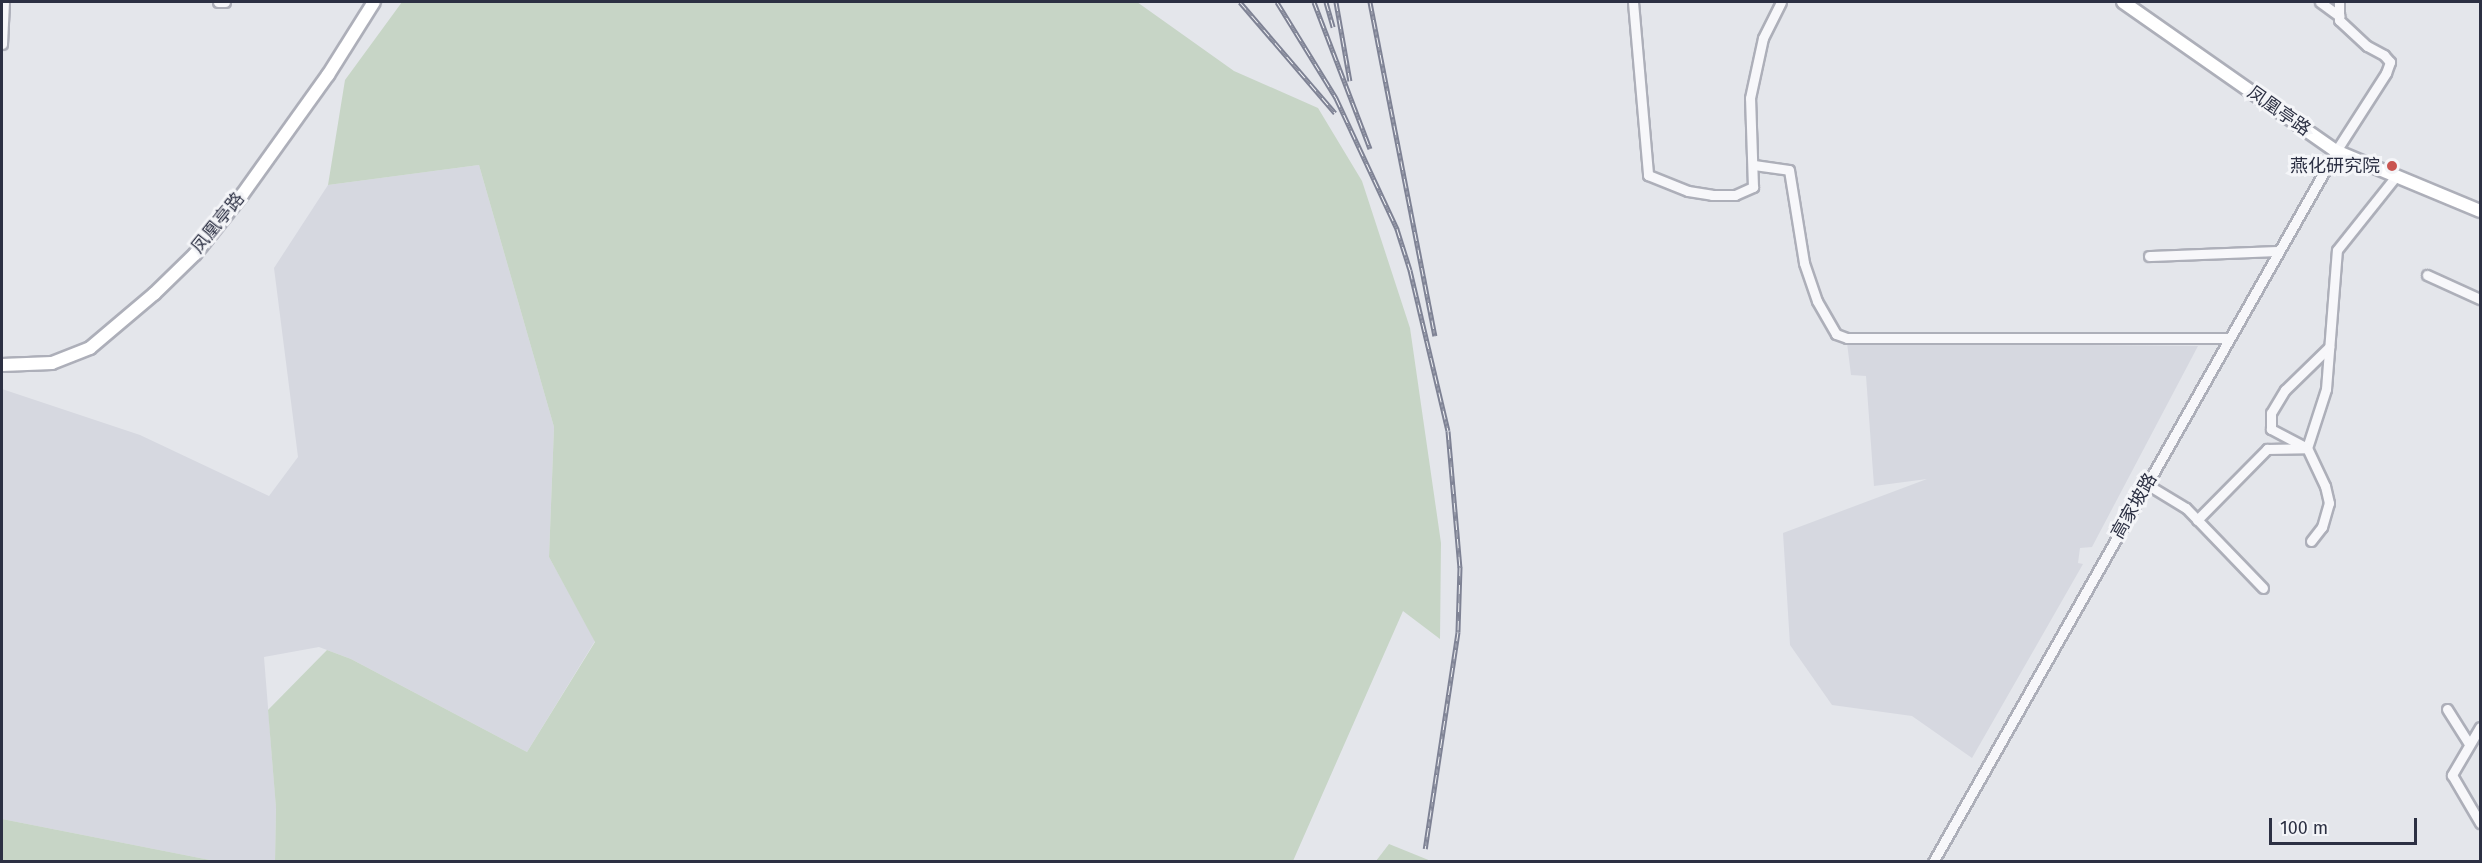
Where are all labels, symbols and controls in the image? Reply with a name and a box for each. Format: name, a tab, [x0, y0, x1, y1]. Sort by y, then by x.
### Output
street label: 凤凰亭路	[2243, 82, 2315, 140]
place label: 燕化研究院	[2290, 155, 2380, 177]
marker: 燕化研究院	[2385, 159, 2399, 173]
street label: 凤凰亭路	[187, 188, 249, 258]
street label: 高家坡路	[2107, 469, 2161, 543]
scale bar	[2272, 806, 2420, 844]
text: 100 m	[2280, 817, 2328, 839]

